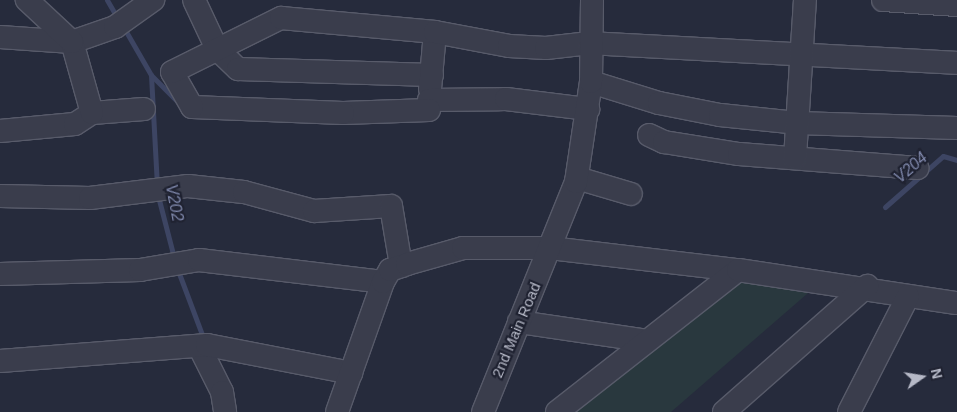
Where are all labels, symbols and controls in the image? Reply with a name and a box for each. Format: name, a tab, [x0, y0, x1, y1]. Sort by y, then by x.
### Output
water label: V204	[891, 148, 931, 188]
water label: V202	[161, 183, 187, 223]
street label: 2nd Main Road	[488, 280, 544, 380]
north arrow	[897, 352, 947, 402]
text: N	[928, 367, 946, 380]

